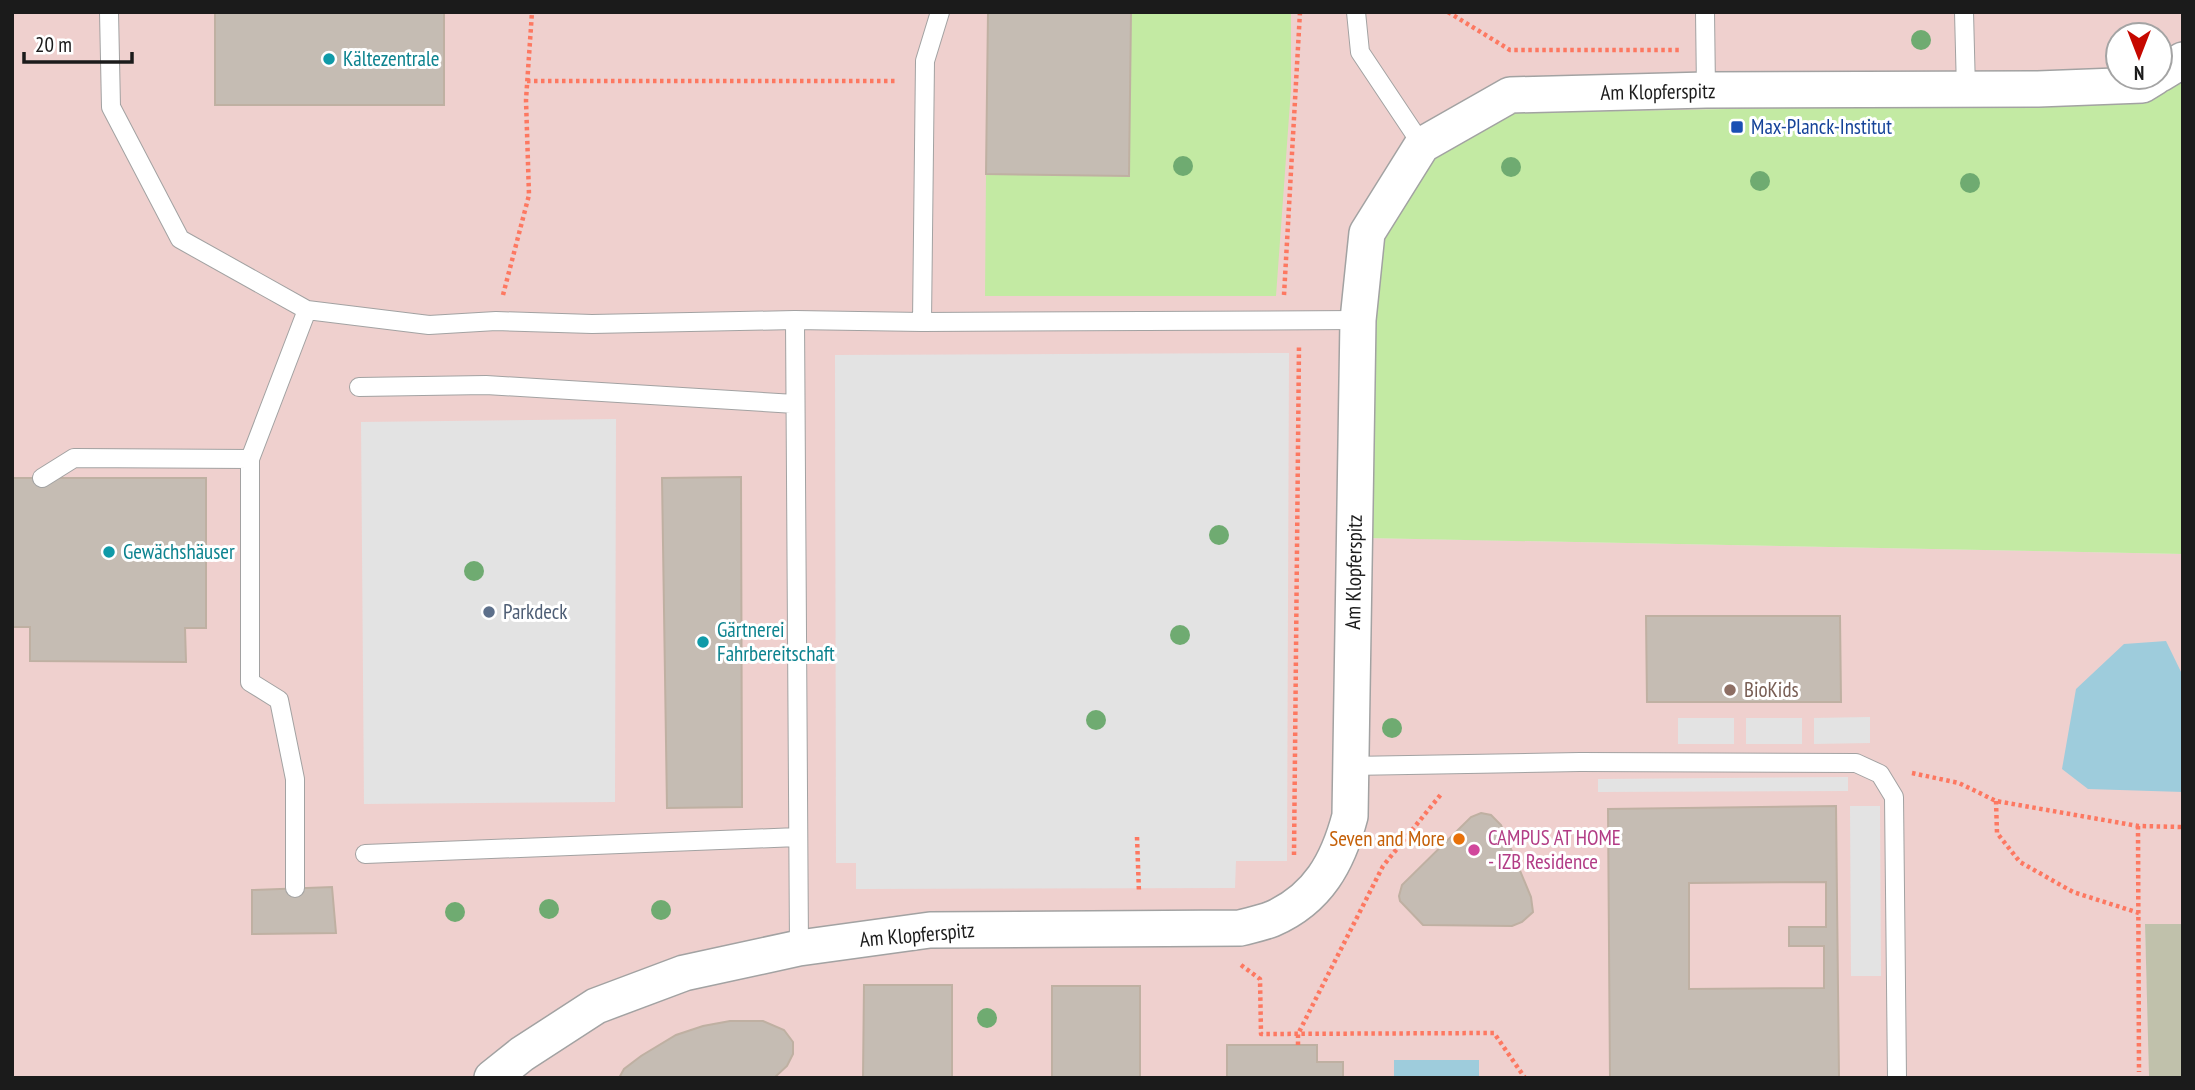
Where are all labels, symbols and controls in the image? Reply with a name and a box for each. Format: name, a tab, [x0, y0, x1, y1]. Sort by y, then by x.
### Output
scale bar	[24, 21, 133, 65]
north arrow	[2104, 21, 2174, 91]
text: 20 m	[35, 31, 72, 58]
place label: Kältezentrale	[343, 45, 439, 72]
marker: Kältezentrale	[321, 51, 337, 67]
text: N	[2134, 61, 2144, 85]
street label: Am Klopferspitz	[1600, 77, 1716, 106]
place label: Max-Planck-Institut	[1751, 113, 1892, 140]
marker: Max-Planck-Institut	[1729, 119, 1745, 135]
street label: Am Klopferspitz	[1339, 514, 1368, 630]
place label: Gewächshäuser	[123, 538, 235, 565]
marker: Gewächshäuser	[101, 544, 117, 560]
place label: Parkdeck	[503, 598, 567, 625]
marker: Parkdeck	[481, 604, 497, 620]
place label: Gärtnerei Fahrbereitschaft	[717, 616, 835, 667]
marker: Gärtnerei Fahrbereitschaft	[695, 634, 711, 650]
place label: BioKids	[1744, 676, 1799, 703]
marker: BioKids	[1722, 682, 1738, 698]
place label: CAMPUS AT HOME - IZB Residence	[1488, 824, 1621, 875]
place label: Seven and More	[1329, 825, 1445, 852]
marker: Seven and More	[1451, 831, 1467, 847]
marker: CAMPUS AT HOME - IZB Residence	[1466, 842, 1482, 858]
street label: Am Klopferspitz	[858, 916, 975, 953]

